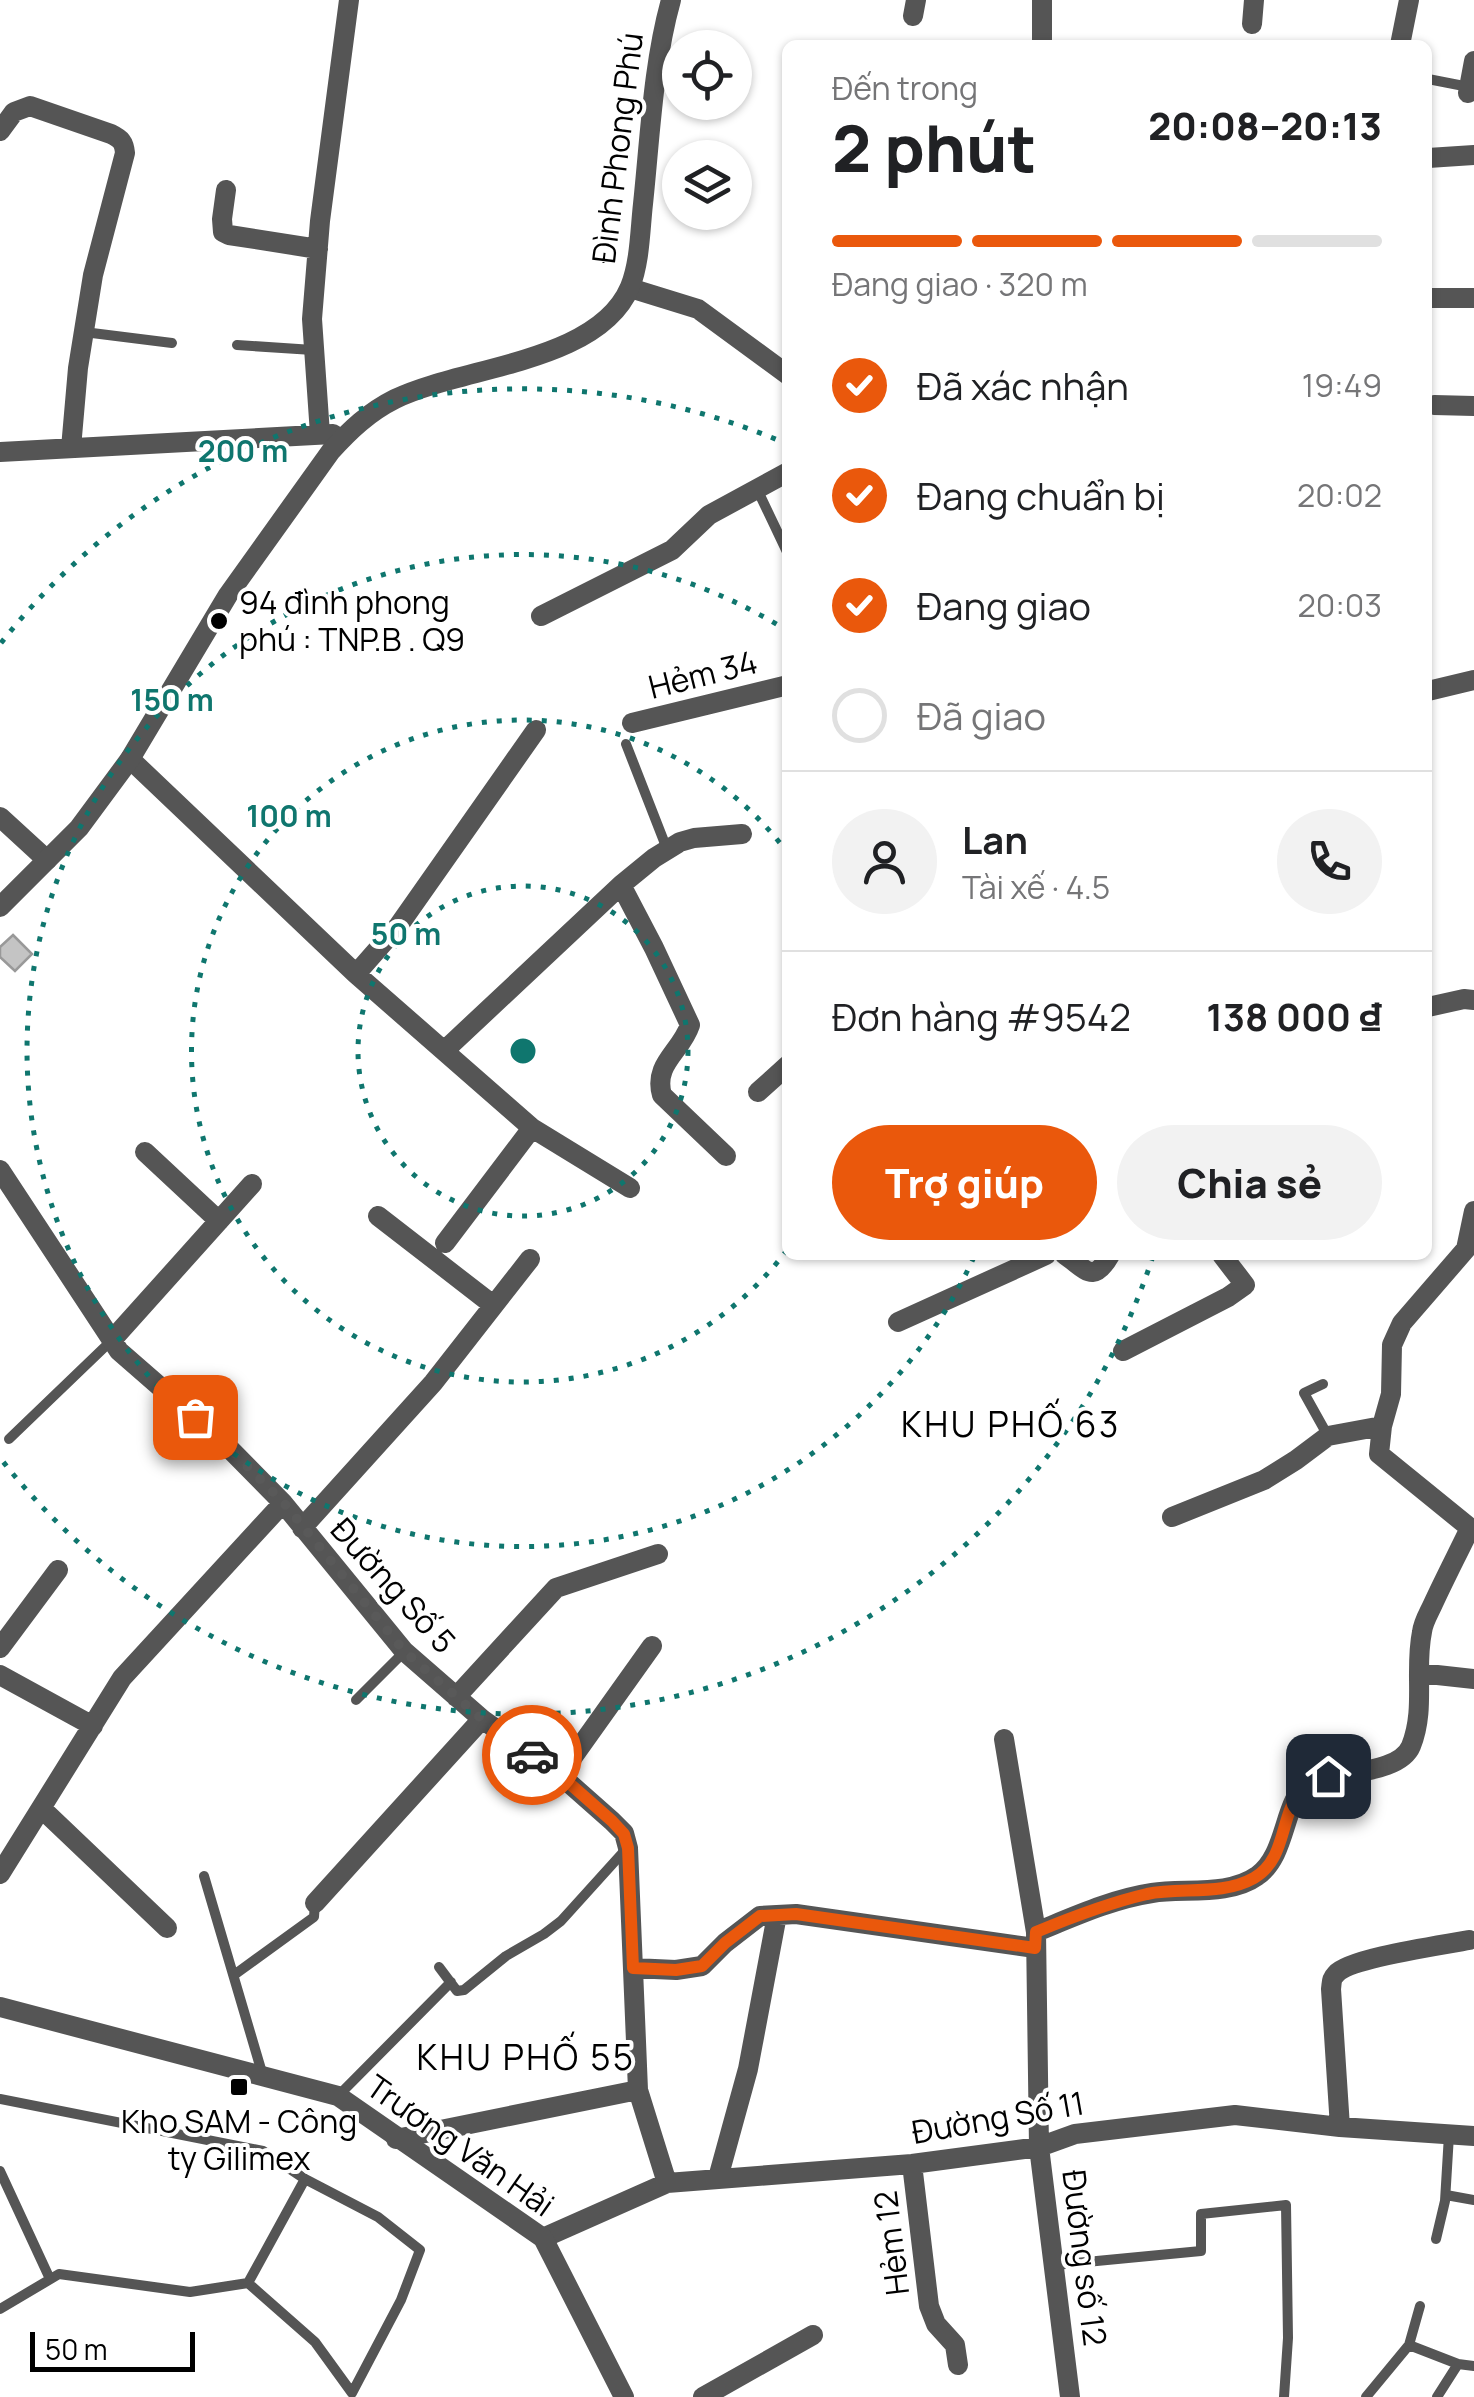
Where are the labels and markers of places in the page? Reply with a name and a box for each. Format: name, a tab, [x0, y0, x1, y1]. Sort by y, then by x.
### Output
place label: 94 đình phong phú : TNP.B . Q9	[239, 580, 465, 661]
marker: 94 đình phong phú : TNP.B . Q9	[208, 610, 230, 632]
centre of rings	[505, 1033, 541, 1069]
pin	[153, 1375, 238, 1460]
pin	[1286, 1734, 1371, 1819]
marker: Kho SAM - Công ty Gilimex	[228, 2076, 250, 2098]
place label: Kho SAM - Công ty Gilimex	[121, 2099, 357, 2180]

